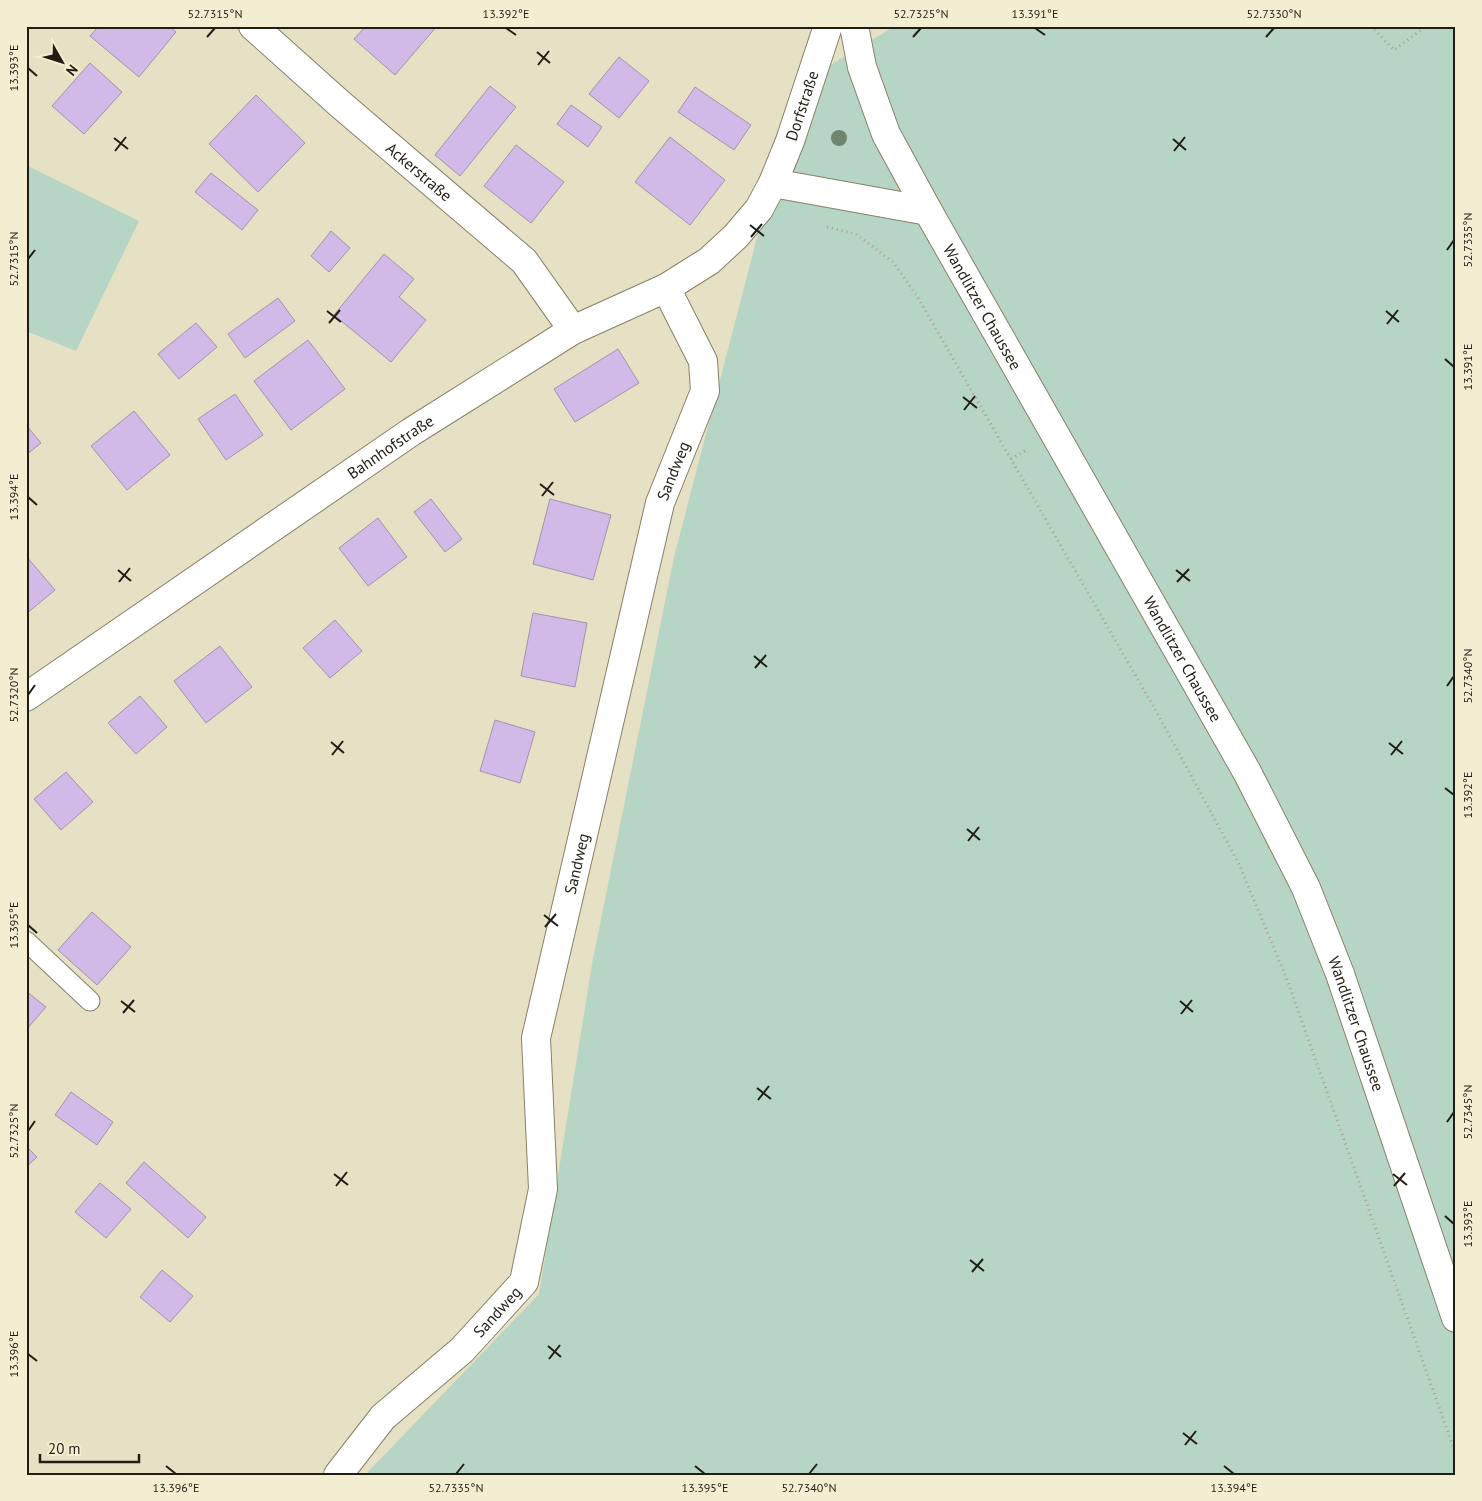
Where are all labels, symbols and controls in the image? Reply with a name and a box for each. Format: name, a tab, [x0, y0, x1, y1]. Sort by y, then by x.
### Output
text: 52.7315°N	[188, 6, 242, 21]
text: 13.392°E	[483, 6, 529, 21]
text: 52.7325°N	[894, 6, 948, 21]
text: 13.391°E	[1012, 6, 1058, 21]
text: 52.7330°N	[1247, 6, 1301, 21]
north arrow	[38, 38, 88, 88]
text: 13.393°E	[6, 45, 21, 91]
text: N	[62, 61, 82, 79]
street label: Dorfstraße	[781, 68, 823, 143]
street label: Ackerstraße	[382, 138, 456, 205]
text: 52.7335°N	[1460, 213, 1475, 267]
text: 52.7315°N	[6, 232, 21, 286]
street label: Wandlitzer Chaussee	[939, 241, 1026, 373]
text: 13.391°E	[1460, 344, 1475, 390]
street label: Bahnhofstraße	[343, 410, 437, 483]
street label: Sandweg	[652, 438, 694, 503]
text: 13.394°E	[6, 474, 21, 520]
street label: Wandlitzer Chaussee	[1139, 593, 1226, 725]
text: 52.7340°N	[1460, 649, 1475, 703]
text: 52.7320°N	[6, 668, 21, 722]
text: 13.392°E	[1460, 772, 1475, 818]
street label: Sandweg	[560, 831, 593, 896]
text: 13.395°E	[6, 902, 21, 948]
street label: Wandlitzer Chaussee	[1324, 953, 1389, 1094]
text: 52.7345°N	[1460, 1085, 1475, 1139]
text: 52.7325°N	[6, 1104, 21, 1158]
text: 13.393°E	[1460, 1201, 1475, 1247]
street label: Sandweg	[469, 1282, 525, 1341]
text: 13.396°E	[6, 1331, 21, 1377]
scale bar	[40, 1431, 139, 1463]
text: 20 m	[48, 1439, 81, 1458]
text: 13.396°E	[153, 1480, 199, 1495]
text: 52.7335°N	[429, 1480, 483, 1495]
text: 13.395°E	[682, 1480, 728, 1495]
text: 52.7340°N	[782, 1480, 836, 1495]
text: 13.394°E	[1211, 1480, 1257, 1495]

